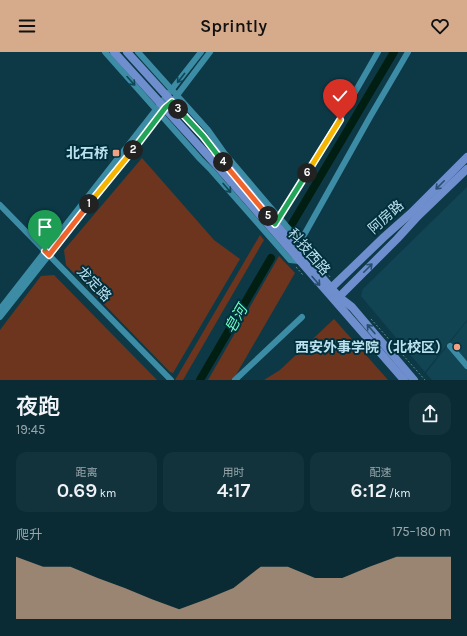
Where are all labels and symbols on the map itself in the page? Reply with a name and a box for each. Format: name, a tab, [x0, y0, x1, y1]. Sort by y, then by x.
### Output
one-way arrow	[177, 72, 185, 83]
one-way arrow	[126, 76, 135, 86]
pin	[323, 79, 357, 120]
pin: 3	[168, 99, 188, 119]
pin: 2	[123, 140, 143, 160]
place label: 北石桥	[66, 145, 108, 162]
marker: 北石桥	[111, 148, 121, 158]
pin: 4	[213, 152, 233, 172]
pin: 6	[297, 163, 317, 183]
one-way arrow	[435, 180, 445, 190]
one-way arrow	[223, 183, 232, 193]
pin: 1	[79, 194, 99, 214]
street label: 阿房路	[365, 197, 407, 237]
pin: 5	[258, 206, 278, 226]
pin	[28, 210, 62, 251]
street label: 科技西路	[284, 225, 334, 279]
street label: 龙定路	[73, 263, 115, 305]
one-way arrow	[363, 263, 373, 273]
one-way arrow	[311, 275, 320, 286]
water label: 皂河	[221, 299, 253, 336]
one-way arrow	[366, 324, 375, 334]
place label: 西安外事学院（北校区）	[295, 339, 449, 356]
marker: 西安外事学院（北校区）	[452, 342, 462, 352]

